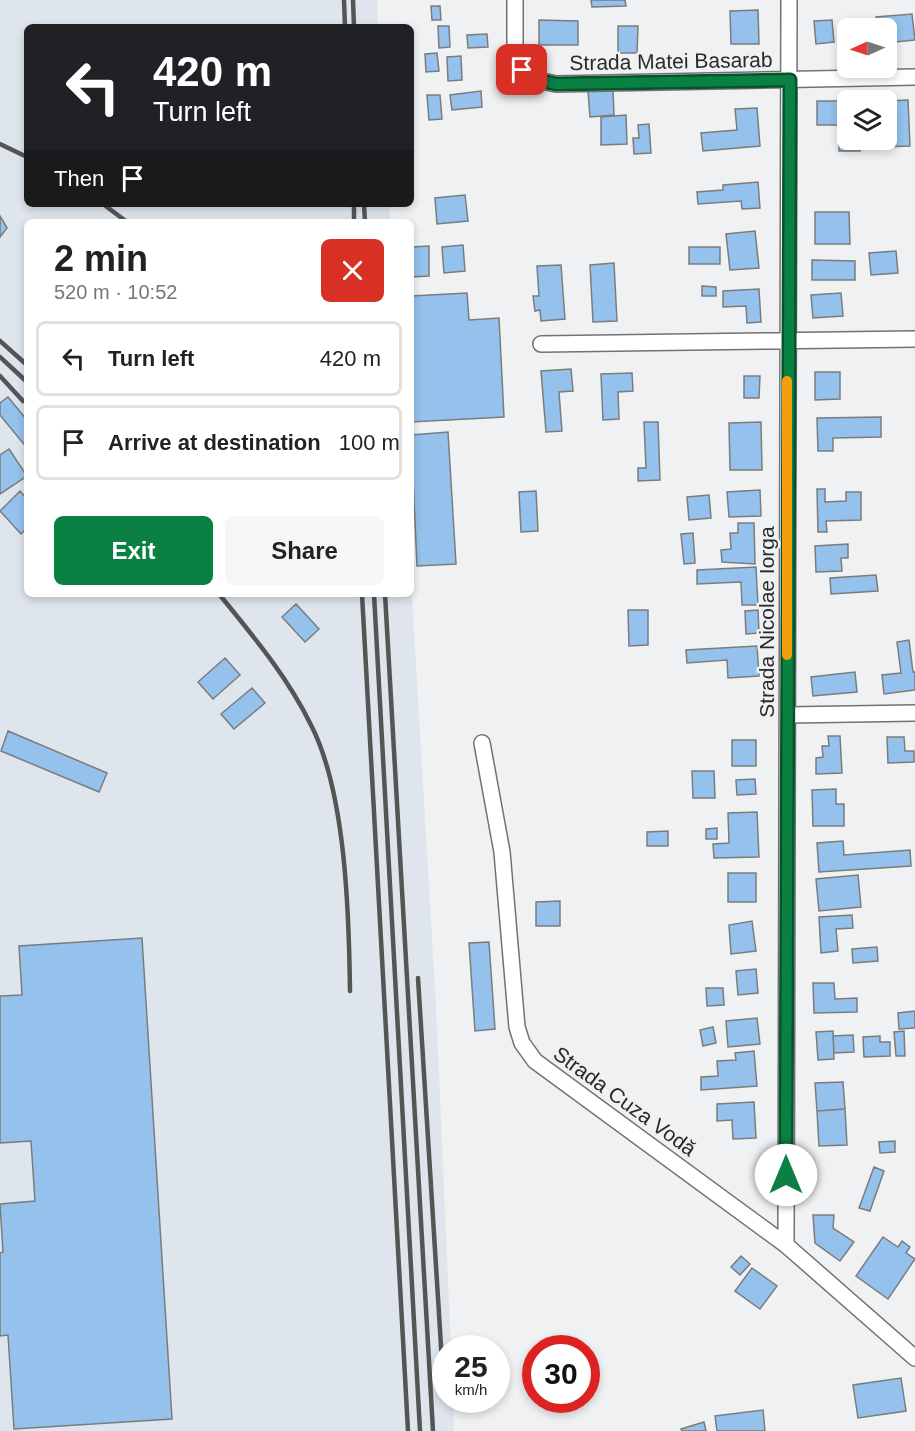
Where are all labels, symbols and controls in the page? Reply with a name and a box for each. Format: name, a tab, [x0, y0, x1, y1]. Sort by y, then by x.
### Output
north arrow	[837, 18, 897, 78]
map controls	[837, 18, 897, 150]
pin	[496, 44, 547, 95]
icon: left	[54, 48, 132, 126]
text: 420 m	[153, 48, 272, 95]
street label: Strada Matei Basarab	[569, 48, 773, 74]
icon: arrive	[505, 53, 538, 86]
button: layers	[837, 90, 897, 150]
text: Turn left	[153, 97, 251, 127]
icon: arrive	[116, 162, 149, 195]
text: Then	[54, 166, 104, 191]
text: 2 min	[54, 238, 148, 279]
button: close	[321, 239, 384, 302]
text: 520 m · 10:52	[54, 281, 177, 303]
icon: left	[57, 342, 90, 375]
text: Turn left	[108, 346, 194, 371]
text: 420 m	[320, 346, 381, 371]
icon: arrive	[57, 426, 90, 459]
text: Arrive at destination	[108, 430, 321, 455]
text: 100 m	[339, 430, 400, 455]
button: Exit	[54, 516, 213, 585]
button: Share	[225, 516, 384, 585]
street label: Strada Nicolae Iorga	[755, 526, 778, 718]
street label: Strada Cuza Vodă	[549, 1042, 701, 1161]
position arrow	[754, 1143, 818, 1207]
speed limit sign: 30	[522, 1335, 600, 1413]
text: 25	[454, 1350, 488, 1383]
text: km/h	[455, 1381, 487, 1398]

